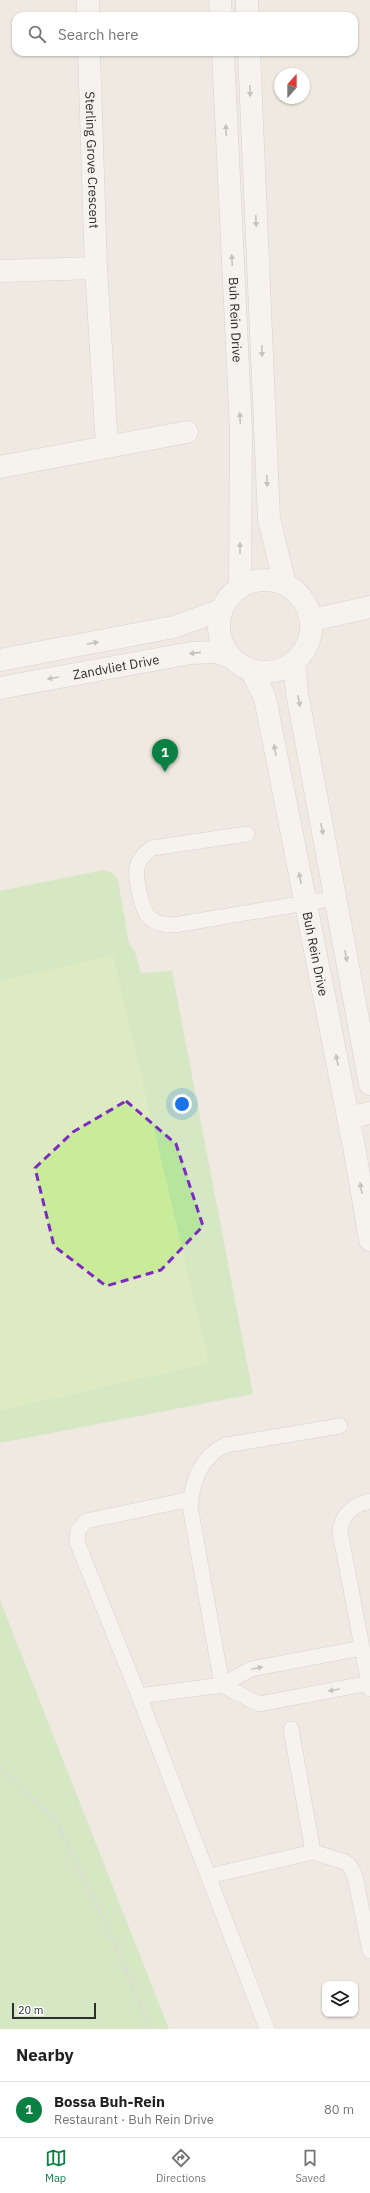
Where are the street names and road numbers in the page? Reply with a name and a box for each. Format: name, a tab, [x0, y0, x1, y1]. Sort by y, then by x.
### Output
street label: Sterling Grove Crescent	[82, 91, 103, 229]
street label: Buh Rein Drive	[225, 277, 246, 363]
street label: Zandvliet Drive	[71, 650, 161, 683]
street label: Buh Rein Drive	[299, 910, 332, 997]

